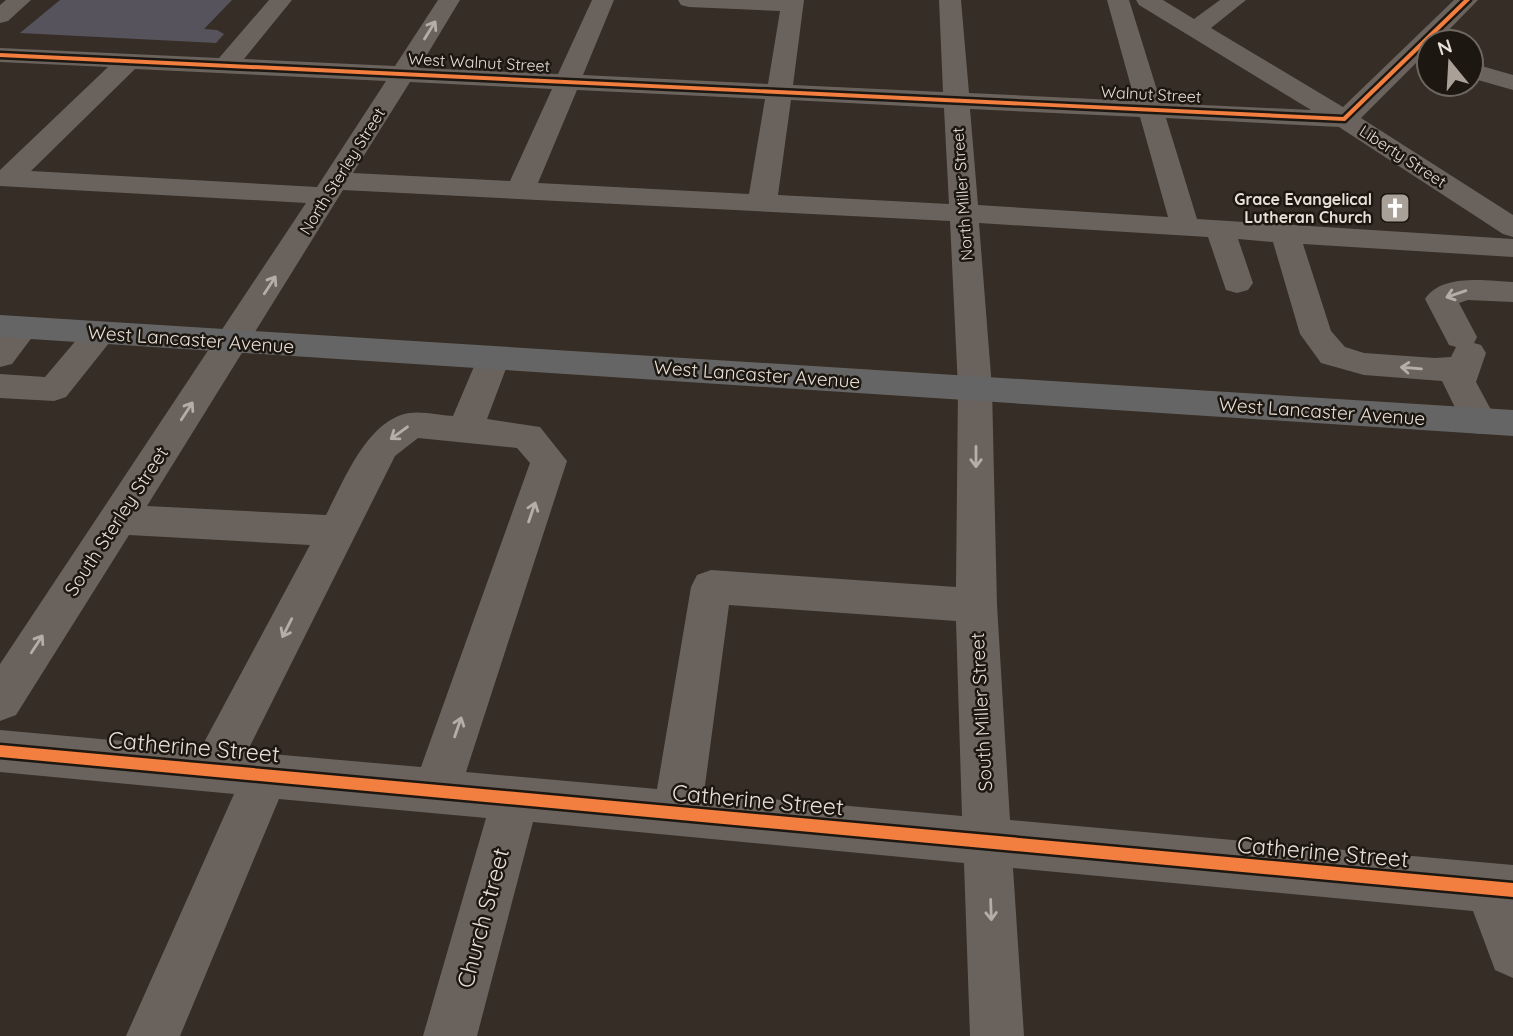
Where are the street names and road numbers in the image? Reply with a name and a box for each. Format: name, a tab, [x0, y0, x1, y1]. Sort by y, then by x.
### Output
street label: West Walnut Street	[408, 48, 550, 76]
street label: Walnut Street	[1100, 81, 1202, 107]
street label: North Sterley Street	[295, 104, 389, 238]
street label: Liberty Street	[1356, 121, 1450, 191]
street label: North Miller Street	[947, 127, 977, 261]
street label: West Lancaster Avenue	[87, 320, 295, 358]
street label: West Lancaster Avenue	[653, 355, 861, 393]
street label: West Lancaster Avenue	[1218, 392, 1426, 430]
street label: South Sterley Street	[59, 442, 173, 600]
street label: South Miller Street	[965, 632, 997, 792]
street label: Catherine Street	[107, 725, 281, 768]
street label: Catherine Street	[671, 778, 845, 821]
street label: Catherine Street	[1236, 830, 1410, 873]
street label: Church Street	[450, 845, 515, 991]

